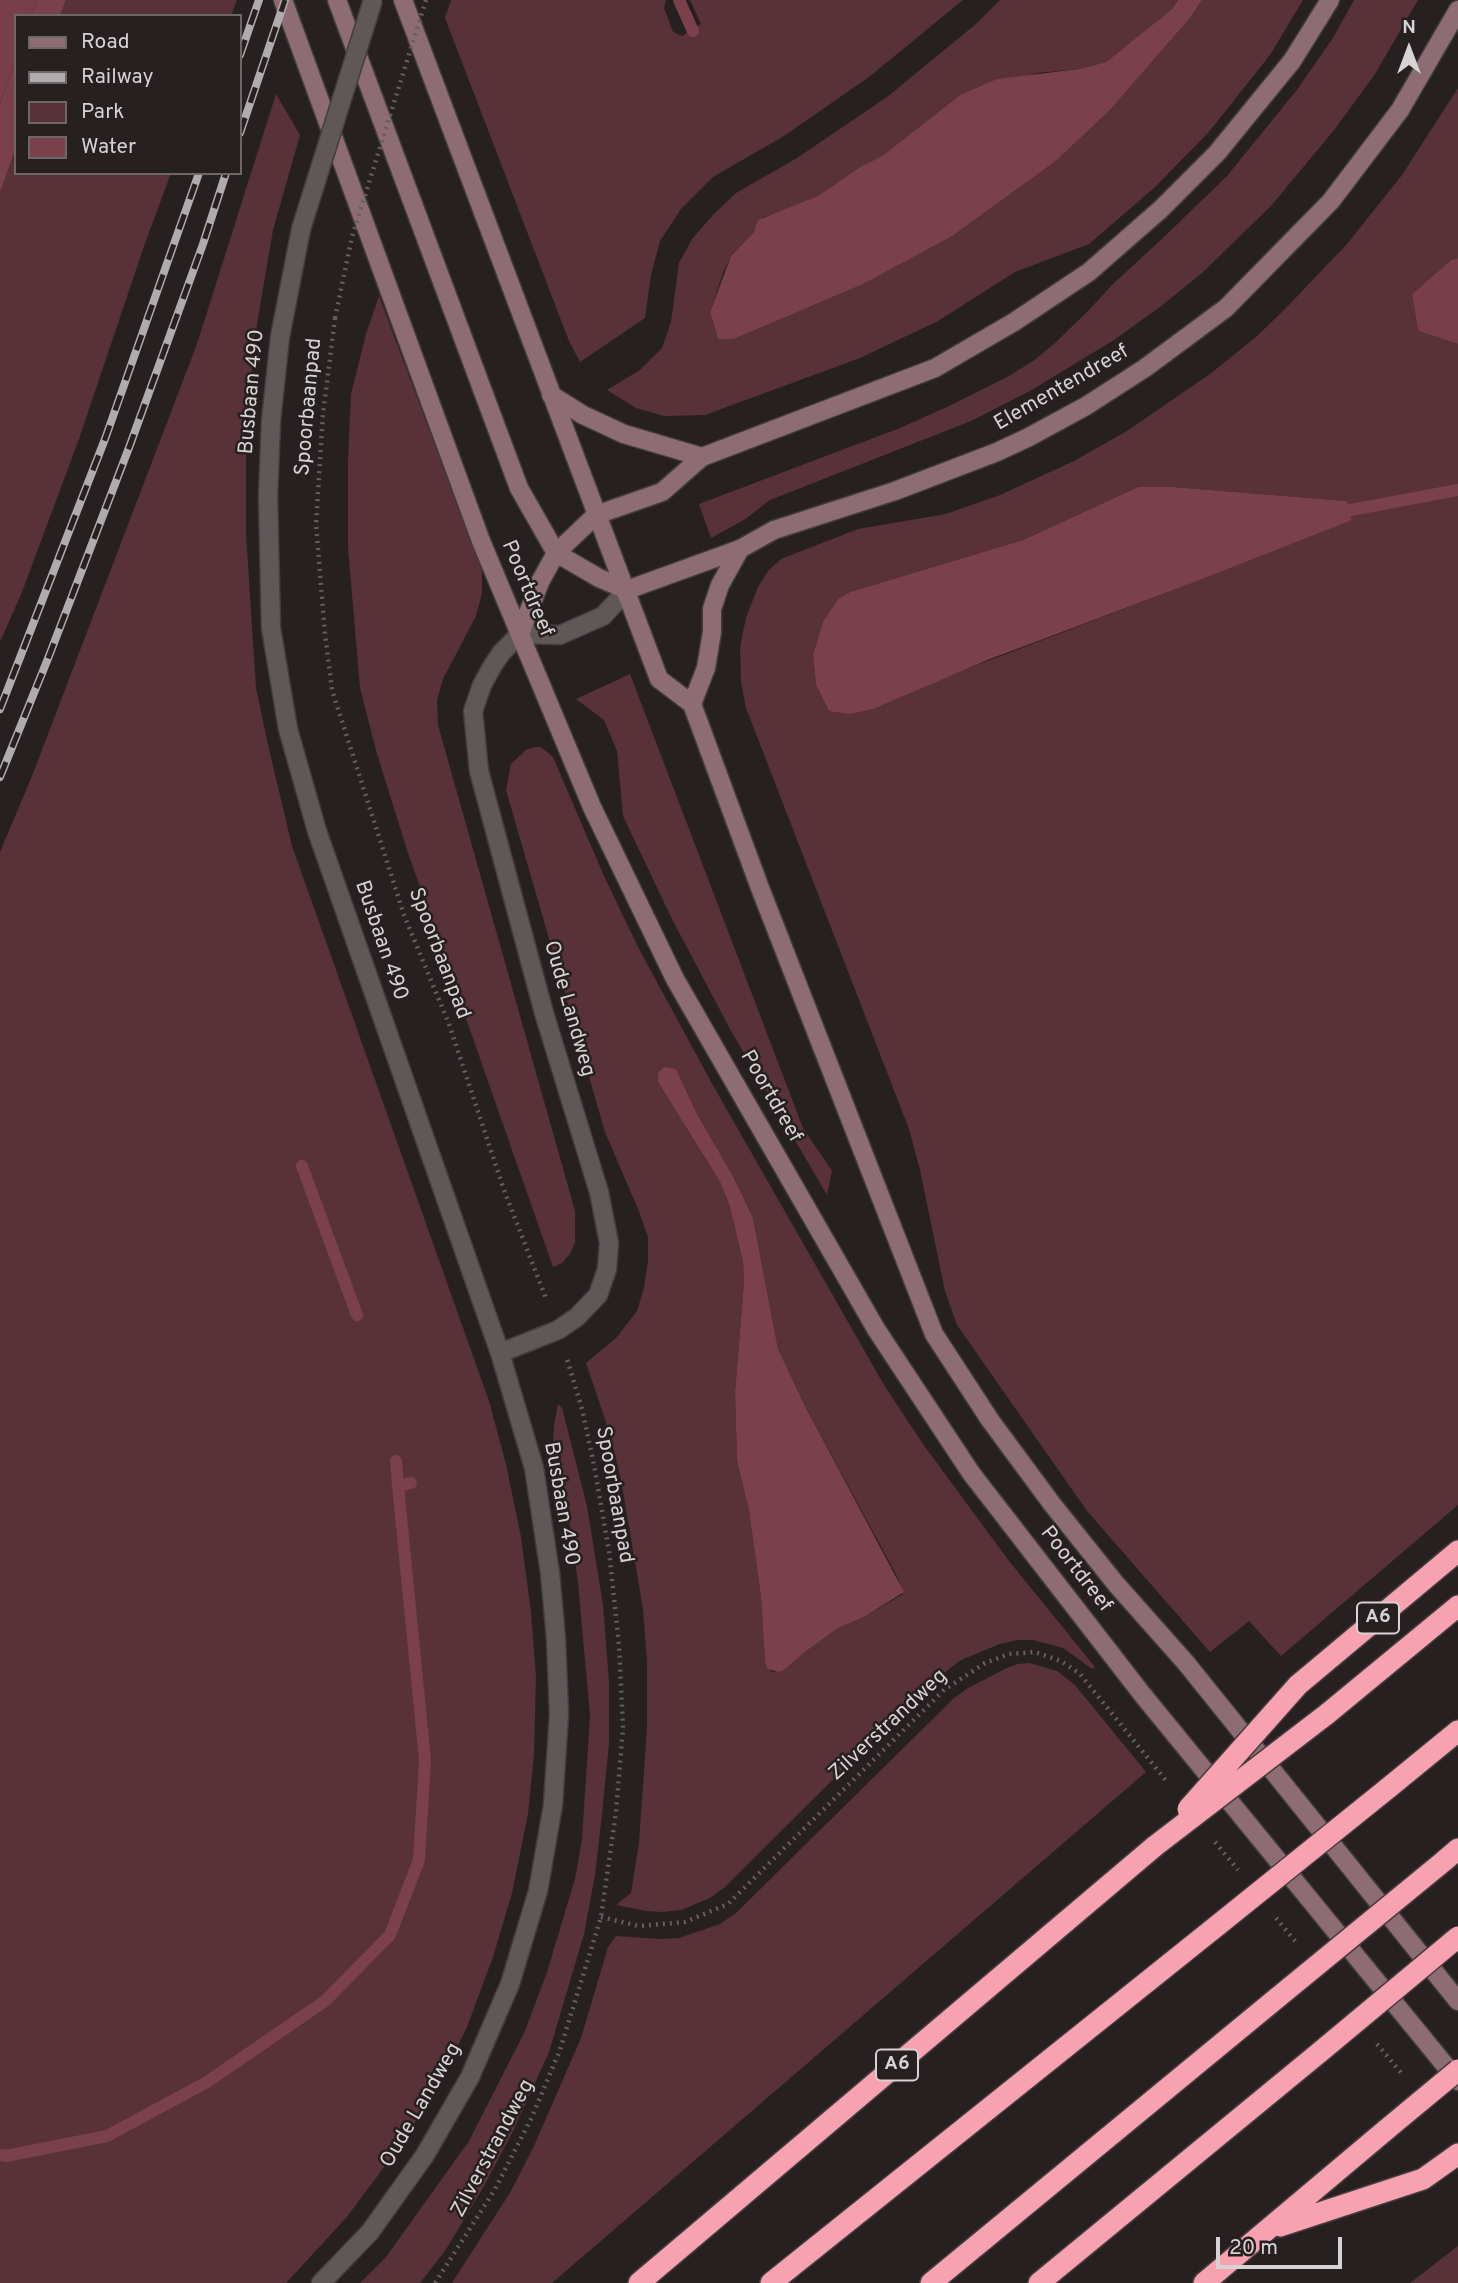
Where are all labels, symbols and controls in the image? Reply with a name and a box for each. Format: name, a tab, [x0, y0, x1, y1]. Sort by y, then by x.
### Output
legend	[14, 14, 242, 175]
north arrow	[1374, 14, 1444, 84]
text: N	[1402, 16, 1416, 40]
text: Road	[81, 29, 130, 56]
text: Railway	[81, 64, 154, 91]
text: Park	[81, 99, 124, 126]
text: Water	[81, 134, 136, 161]
street label: Busbaan 490	[235, 328, 271, 456]
street label: Spoorbaanpad	[291, 337, 329, 477]
street label: Elementendreef	[990, 340, 1134, 438]
street label: Poortdreef	[494, 537, 558, 641]
street label: Busbaan 490	[348, 878, 412, 1004]
street label: Spoorbaanpad	[401, 885, 475, 1023]
street label: Oude Landweg	[537, 938, 599, 1080]
street label: Poortdreef	[734, 1046, 806, 1148]
street label: Spoorbaanpad	[589, 1425, 637, 1565]
street label: Busbaan 490	[537, 1440, 583, 1568]
street label: Poortdreef	[1034, 1522, 1116, 1618]
road number: A6	[1357, 1602, 1399, 1634]
street label: Zilverstrandweg	[825, 1665, 953, 1787]
street label: Oude Landweg	[376, 2039, 468, 2173]
road number: A6	[876, 2050, 918, 2080]
street label: Zilverstrandweg	[447, 2076, 541, 2222]
scale bar	[1220, 2224, 1346, 2268]
text: 20 m	[1229, 2235, 1278, 2262]

